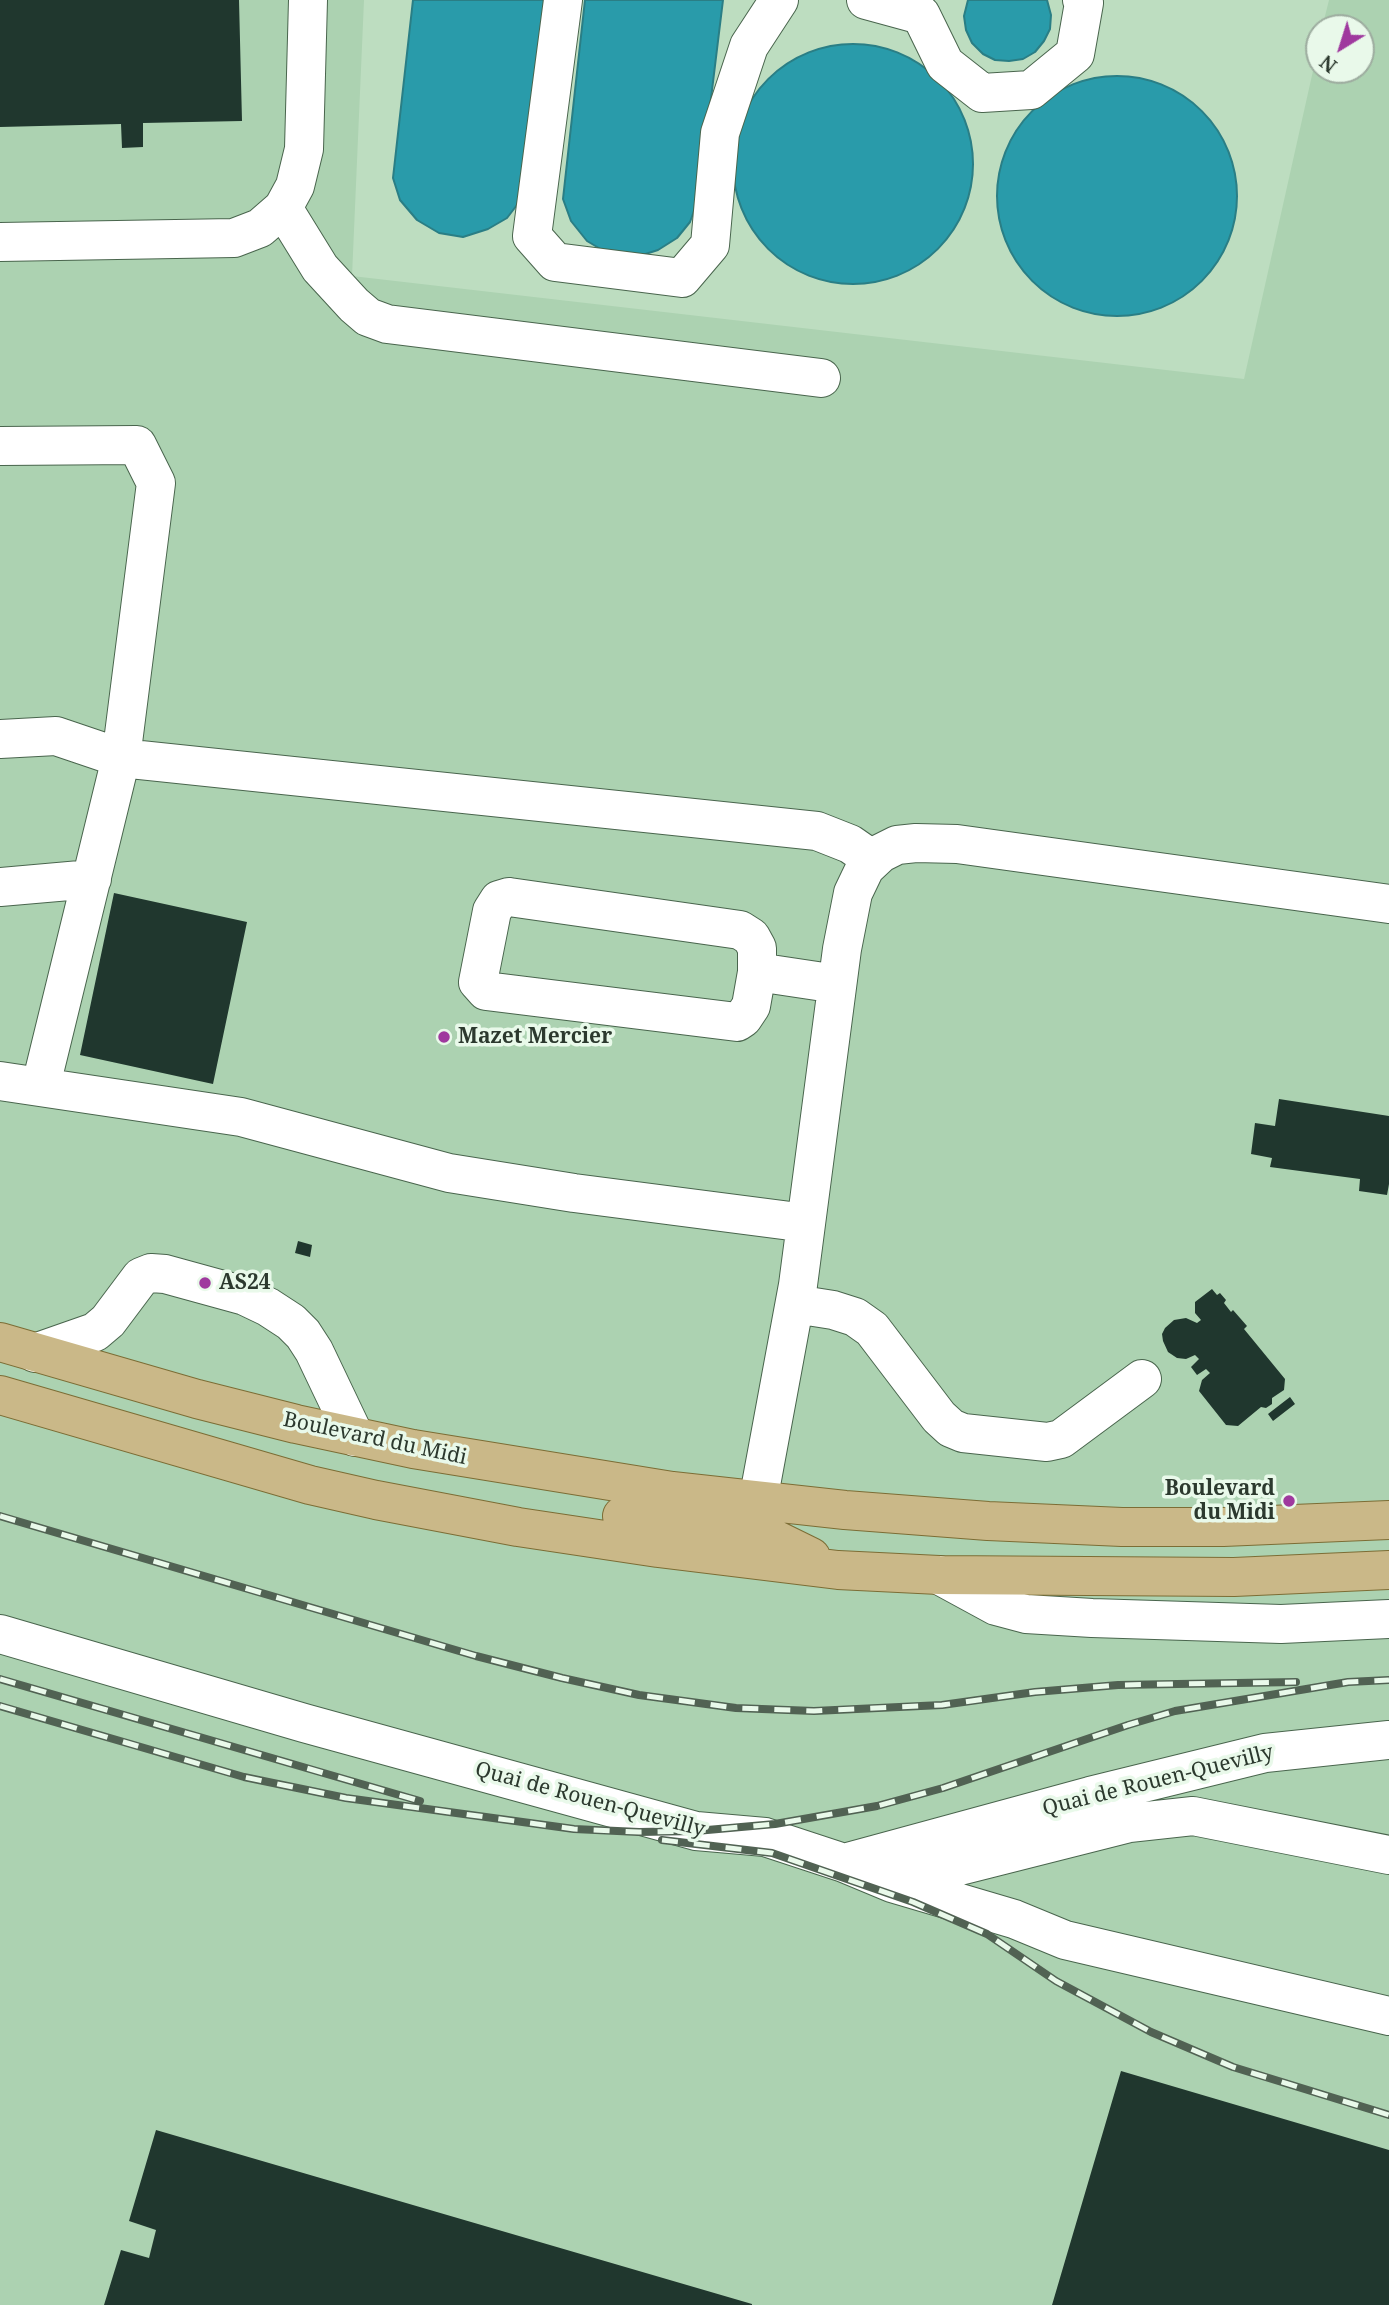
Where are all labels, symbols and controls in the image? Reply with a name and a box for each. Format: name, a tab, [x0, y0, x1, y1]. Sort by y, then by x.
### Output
north arrow	[1305, 14, 1375, 84]
text: N	[1314, 49, 1342, 79]
place label: Mazet Mercier	[458, 1024, 612, 1050]
marker: Mazet Mercier	[436, 1029, 452, 1045]
place label: AS24	[219, 1270, 271, 1296]
marker: AS24	[197, 1275, 213, 1291]
street label: Boulevard du Midi	[281, 1407, 469, 1471]
place label: Boulevard du Midi	[1165, 1476, 1275, 1526]
marker: Boulevard du Midi	[1281, 1493, 1297, 1509]
street label: Quai de Rouen-Quevilly	[1040, 1740, 1276, 1822]
street label: Quai de Rouen-Quevilly	[472, 1757, 708, 1843]

